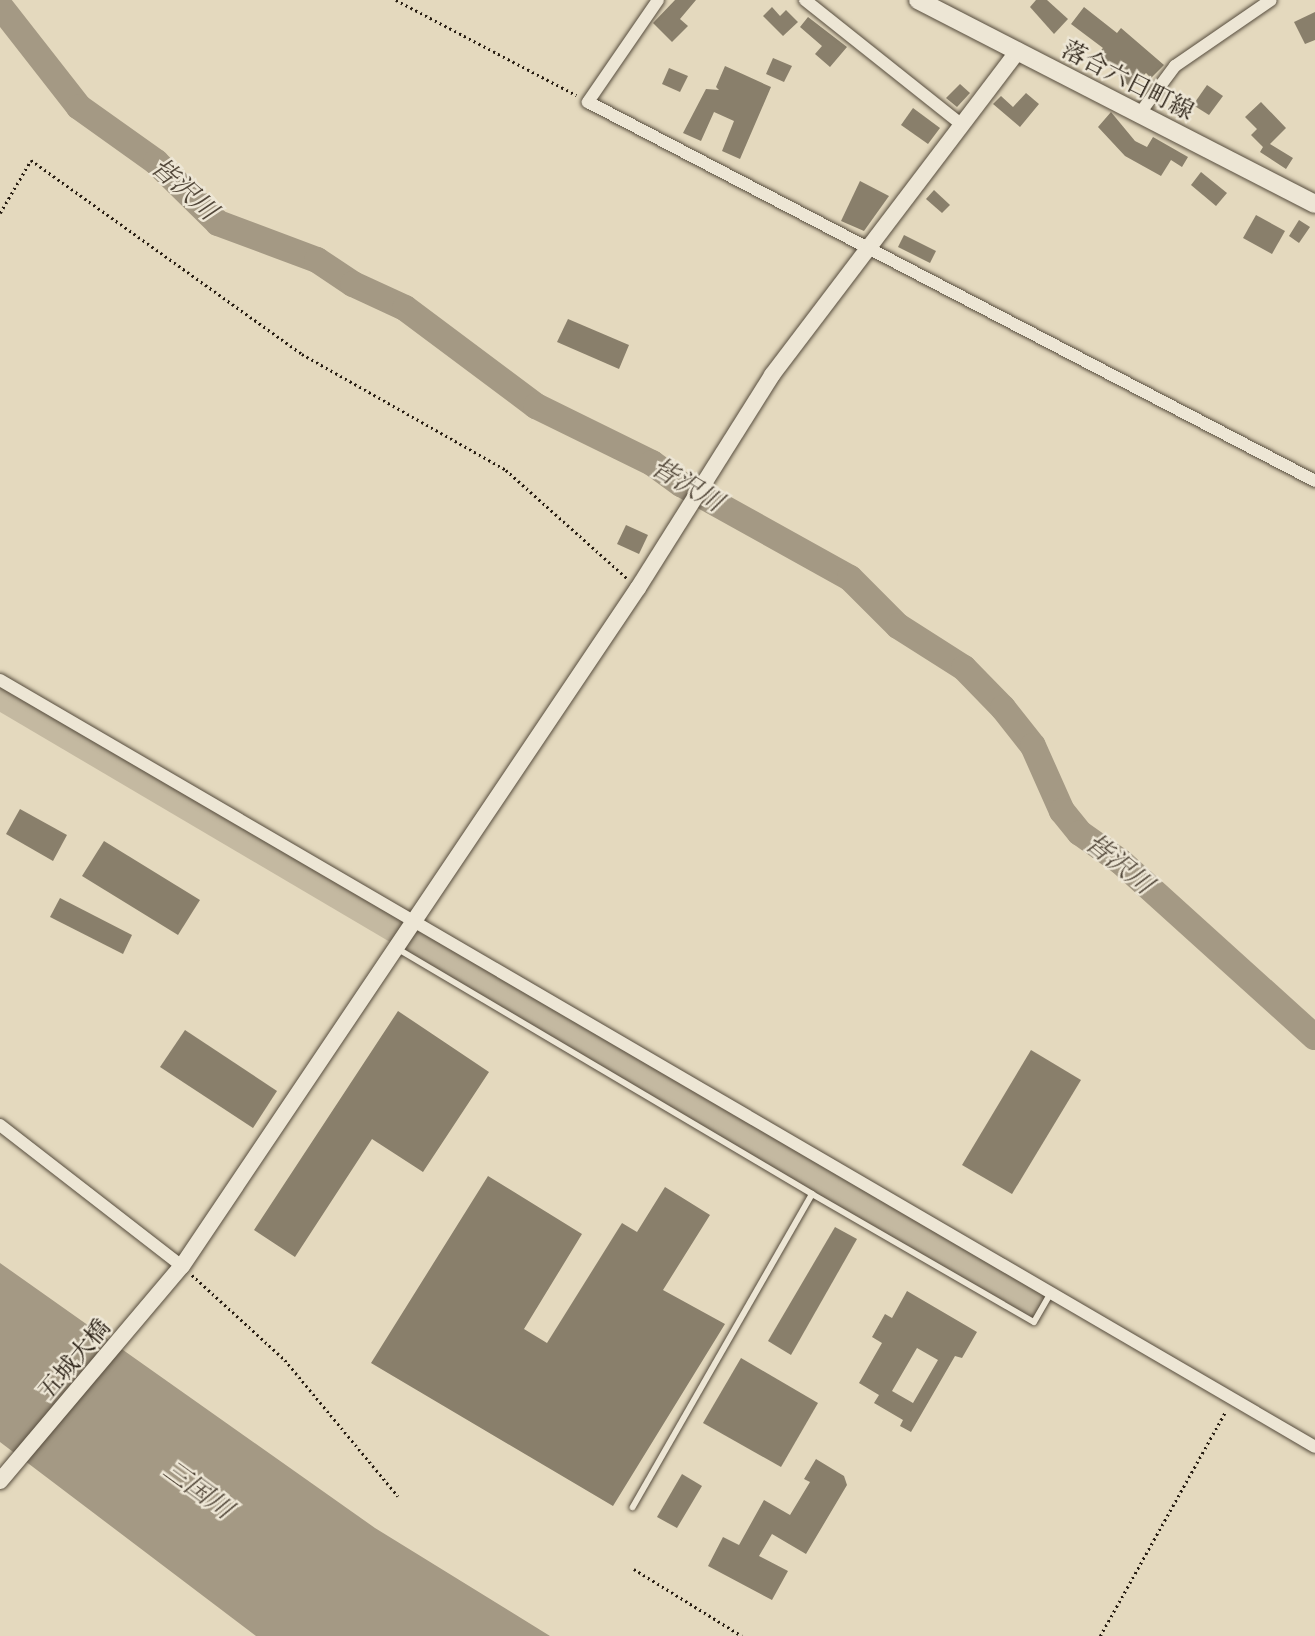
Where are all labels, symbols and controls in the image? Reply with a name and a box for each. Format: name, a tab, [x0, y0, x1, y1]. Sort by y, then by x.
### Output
street label: 落合六日町線	[1057, 34, 1199, 126]
water label: 皆沢川	[145, 151, 223, 227]
water label: 皆沢川	[646, 452, 728, 518]
water label: 皆沢川	[1079, 827, 1159, 901]
street label: 五城大橋	[32, 1313, 116, 1405]
water label: 三国川	[157, 1454, 239, 1526]

